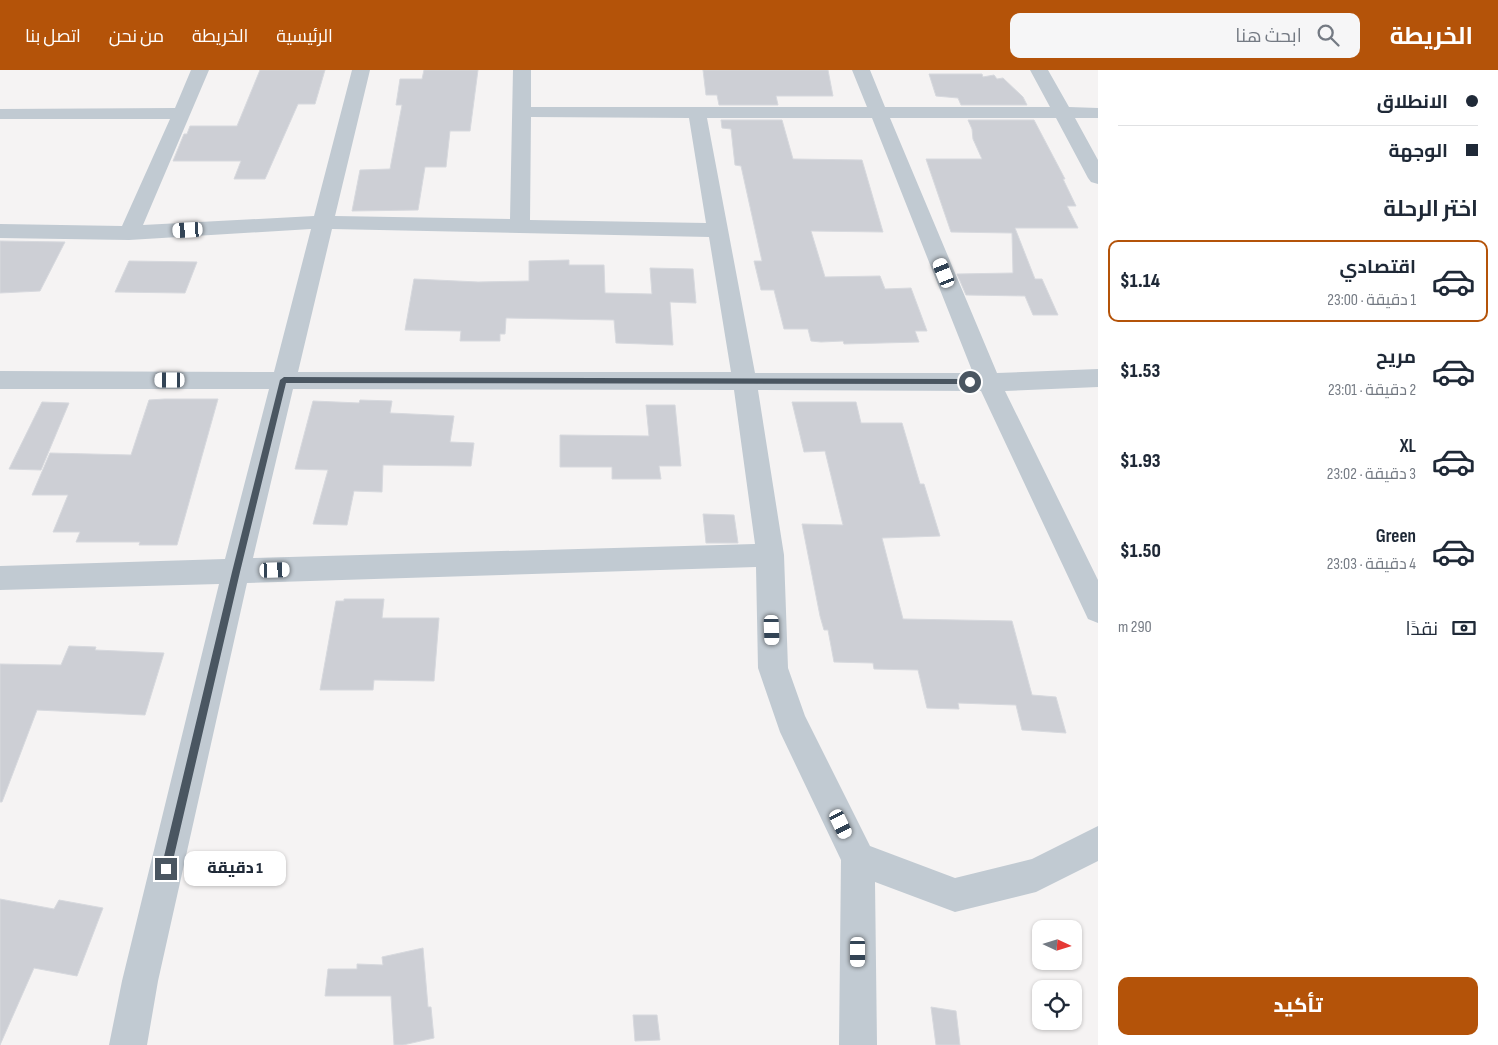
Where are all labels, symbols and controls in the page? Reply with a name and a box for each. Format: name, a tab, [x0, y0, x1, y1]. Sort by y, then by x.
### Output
search box	[1010, 13, 1360, 58]
icon: search	[1314, 21, 1342, 49]
text: الخريطة	[1390, 22, 1473, 51]
text: ابحث هنا	[1235, 25, 1302, 48]
text: اتصل بنا	[25, 26, 81, 47]
text: من نحن	[109, 26, 164, 47]
text: الخريطة	[192, 26, 248, 47]
text: الرئيسية	[276, 26, 333, 47]
text: الانطلاق	[1377, 91, 1448, 114]
text: الوجهة	[1388, 140, 1448, 163]
text: اختر الرحلة	[1383, 196, 1478, 223]
car	[172, 222, 203, 238]
car	[931, 256, 956, 290]
text: اقتصادي	[1340, 256, 1416, 279]
icon: car	[1431, 259, 1476, 304]
text: $1.14	[1120, 270, 1160, 293]
text: 1 دقيقة · 23:00	[1327, 291, 1416, 310]
text: مريح	[1376, 346, 1416, 369]
icon: car	[1431, 349, 1476, 394]
text: $1.53	[1120, 360, 1160, 383]
route start	[959, 371, 981, 393]
car	[155, 373, 185, 388]
text: 2 دقيقة · 23:01	[1328, 381, 1416, 400]
text: XL	[1400, 435, 1416, 458]
icon: car	[1431, 439, 1476, 484]
text: $1.93	[1120, 450, 1161, 473]
text: 3 دقيقة · 23:02	[1327, 465, 1416, 484]
text: Green	[1376, 525, 1416, 548]
icon: car	[1431, 529, 1476, 574]
text: $1.50	[1120, 540, 1161, 563]
text: 4 دقيقة · 23:03	[1327, 555, 1416, 574]
car	[259, 562, 290, 578]
icon: cash	[1450, 614, 1478, 642]
car	[763, 615, 780, 645]
text: 290 m	[1118, 618, 1152, 637]
text: نقدًا	[1406, 618, 1438, 641]
car	[827, 807, 854, 841]
callout: 1 دقيقة	[184, 852, 286, 886]
route end	[155, 858, 177, 880]
text: 1 دقيقة	[207, 859, 263, 878]
north arrow	[1032, 920, 1082, 970]
map controls	[1032, 920, 1082, 1030]
car	[850, 937, 865, 967]
button: تأكيد	[1118, 977, 1478, 1035]
button: locate	[1032, 980, 1082, 1030]

